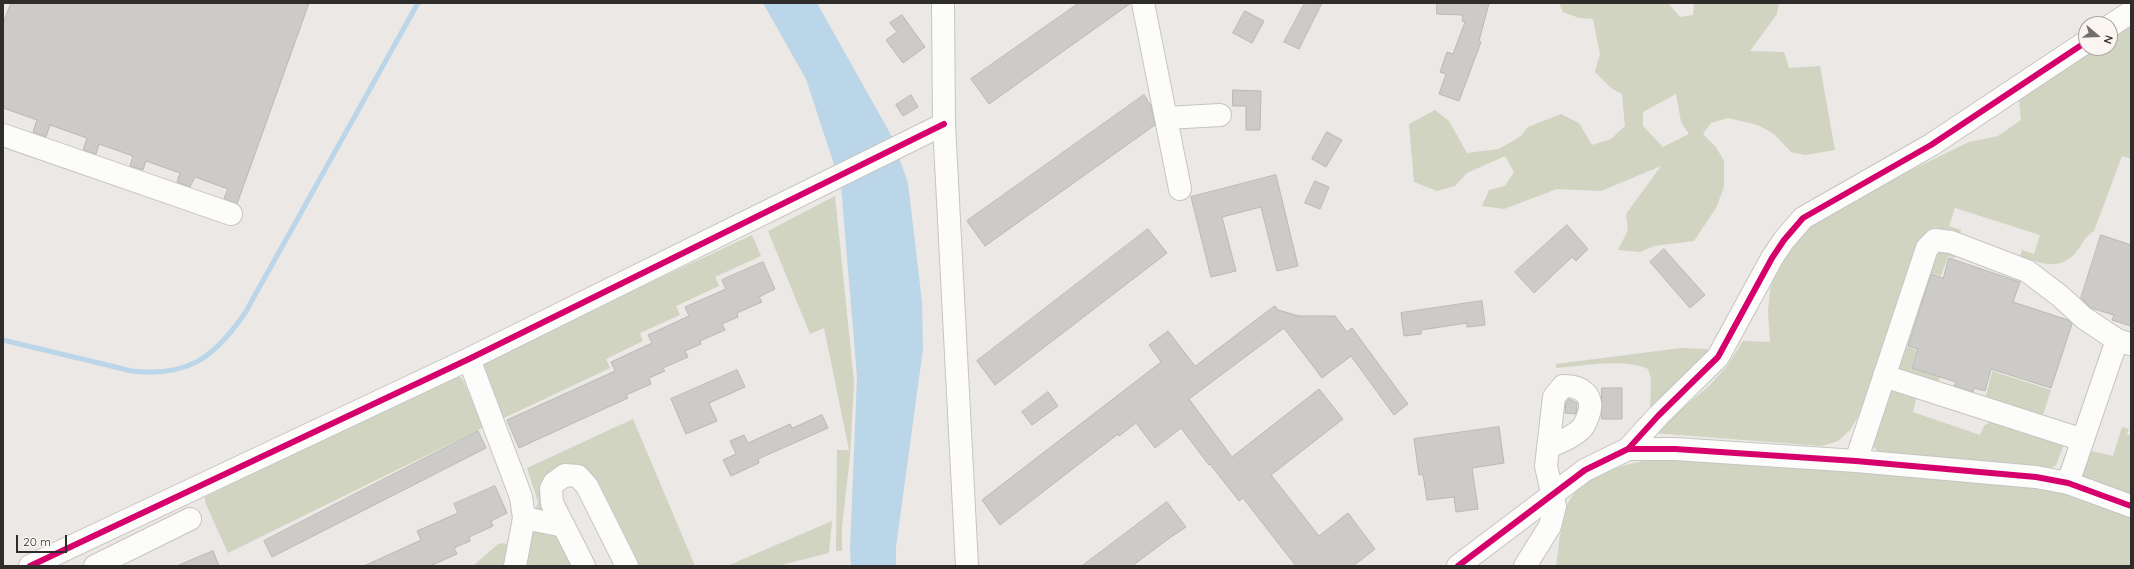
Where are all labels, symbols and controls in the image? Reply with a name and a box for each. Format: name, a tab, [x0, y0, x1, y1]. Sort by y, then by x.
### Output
north arrow	[2078, 16, 2118, 56]
text: N	[2100, 33, 2116, 46]
scale bar	[18, 527, 69, 553]
text: 20 m	[23, 534, 51, 549]

